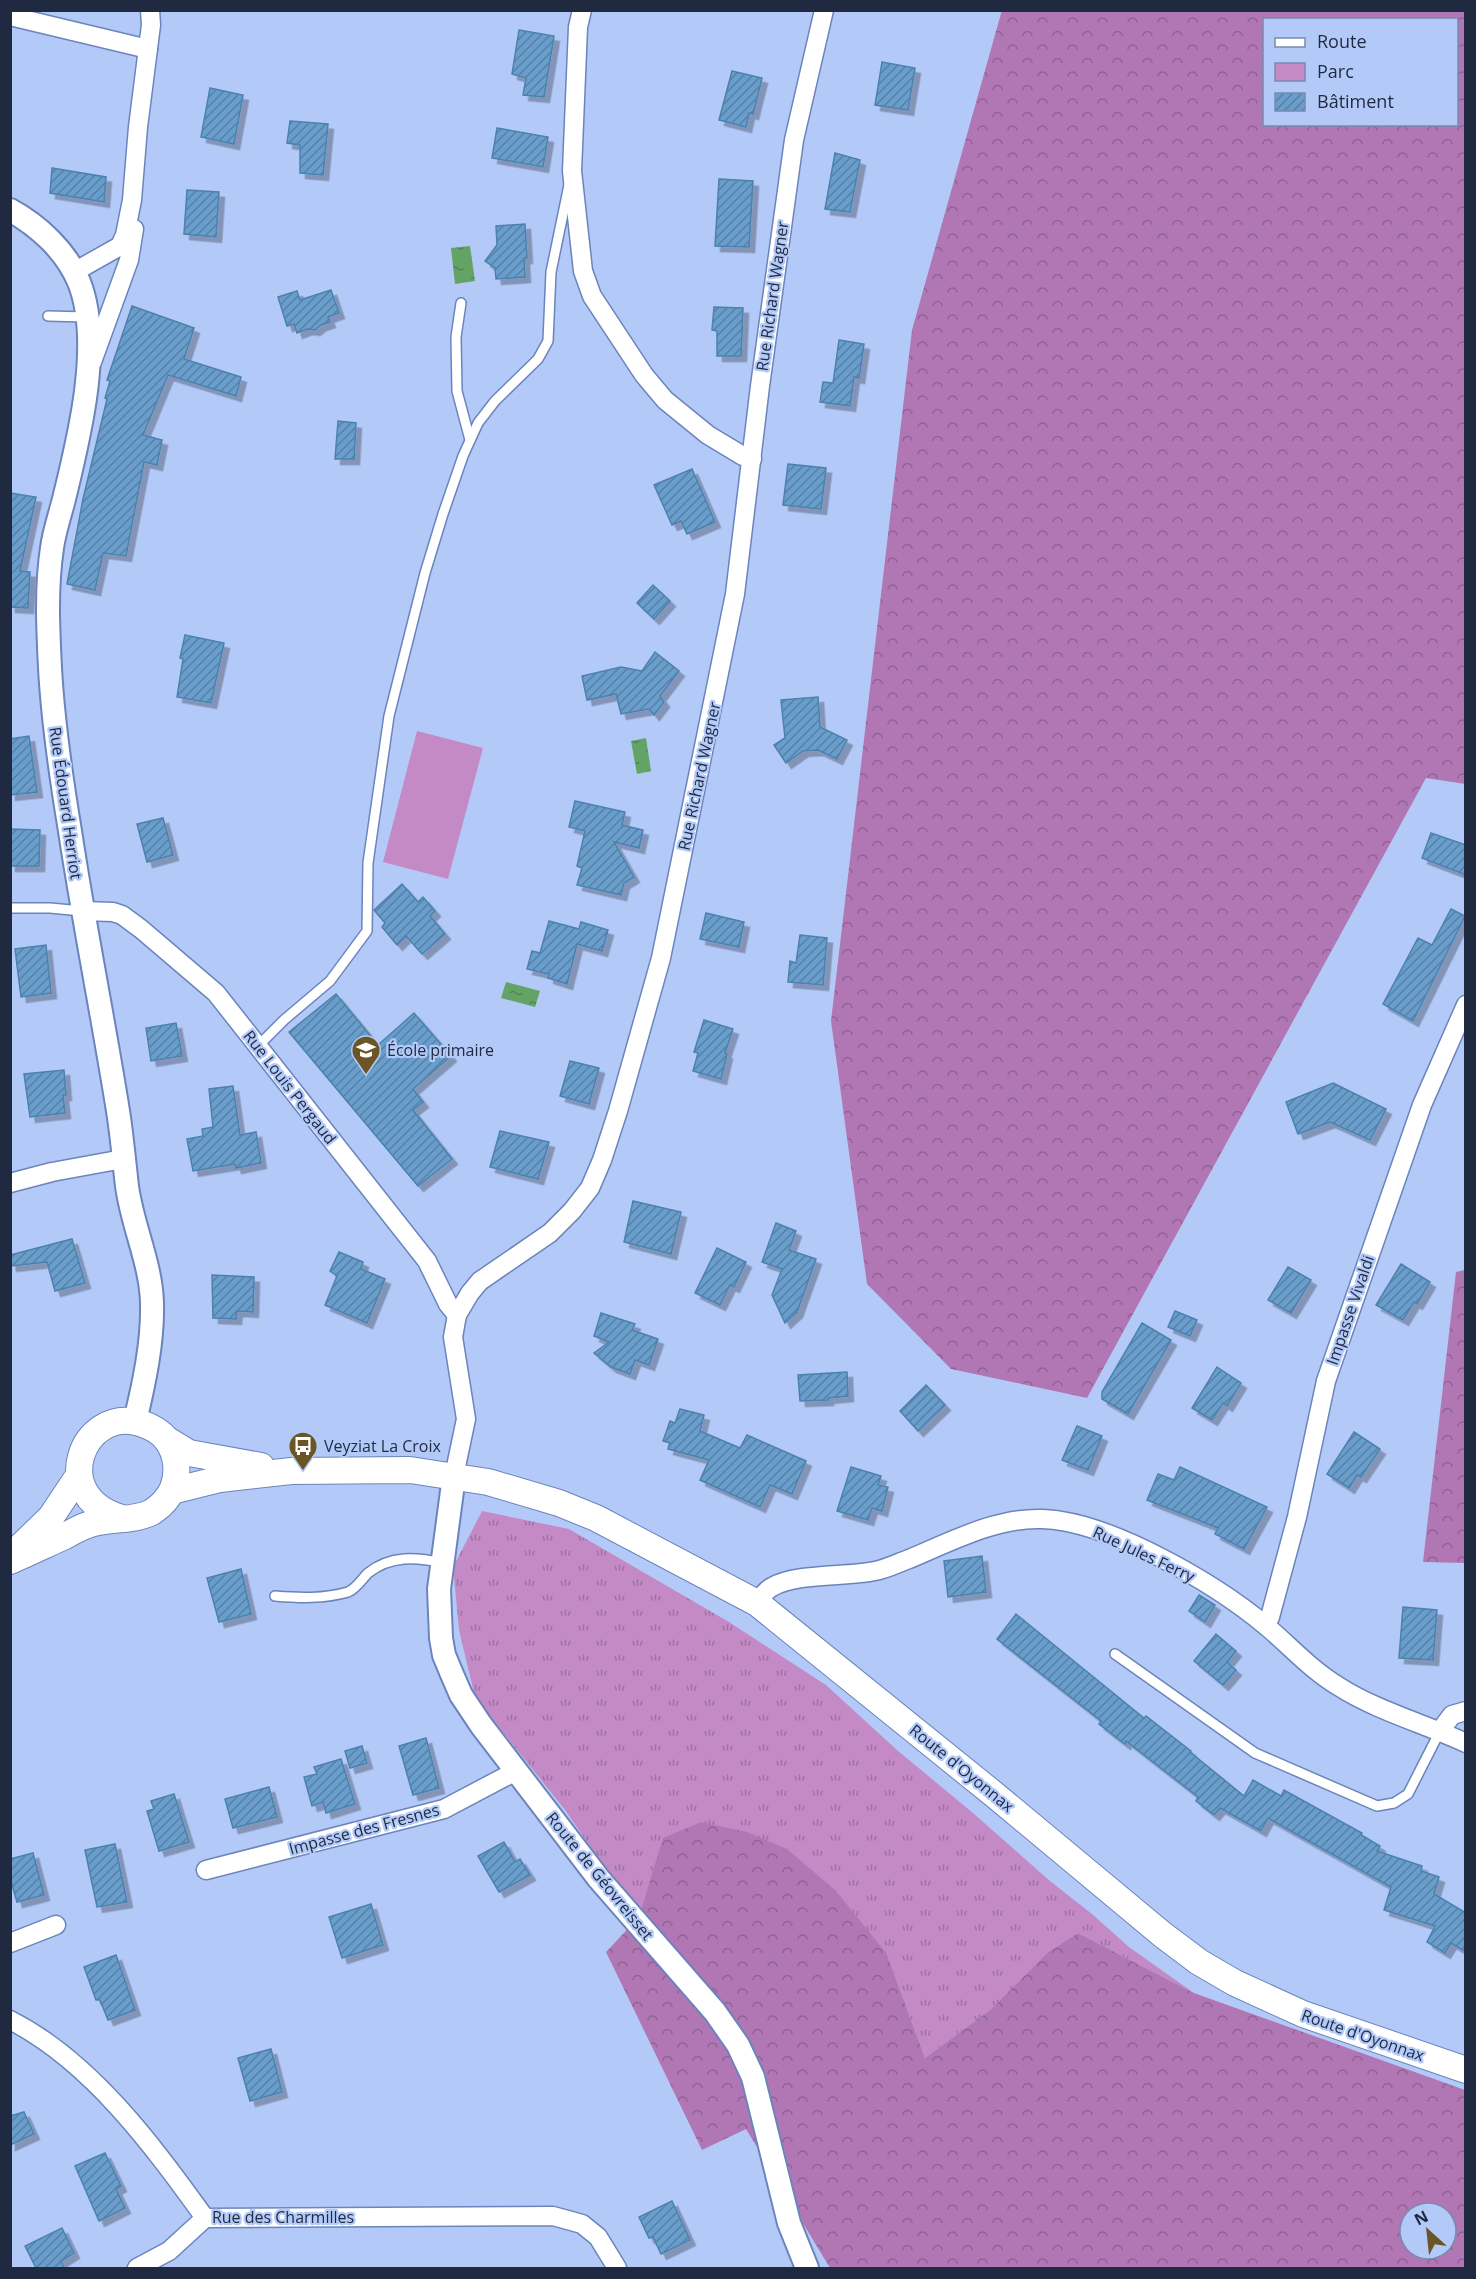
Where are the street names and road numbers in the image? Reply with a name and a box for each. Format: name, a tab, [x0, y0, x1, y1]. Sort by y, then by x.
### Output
street label: Rue Richard Wagner	[751, 219, 793, 372]
street label: Rue Richard Wagner	[673, 699, 726, 852]
street label: Rue Édouard Herriot	[44, 725, 88, 881]
street label: Rue Louis Pergaud	[239, 1026, 341, 1148]
street label: Impasse Vivaldi	[1321, 1252, 1379, 1368]
street label: Rue Jules Ferry	[1089, 1521, 1199, 1588]
street label: Route d'Oyonnax	[905, 1719, 1019, 1817]
street label: Impasse des Fresnes	[286, 1798, 442, 1860]
street label: Route de Géovreisset	[541, 1807, 659, 1945]
street label: Route d'Oyonnax	[1299, 2004, 1428, 2067]
street label: Rue des Charmilles	[212, 2206, 354, 2228]

